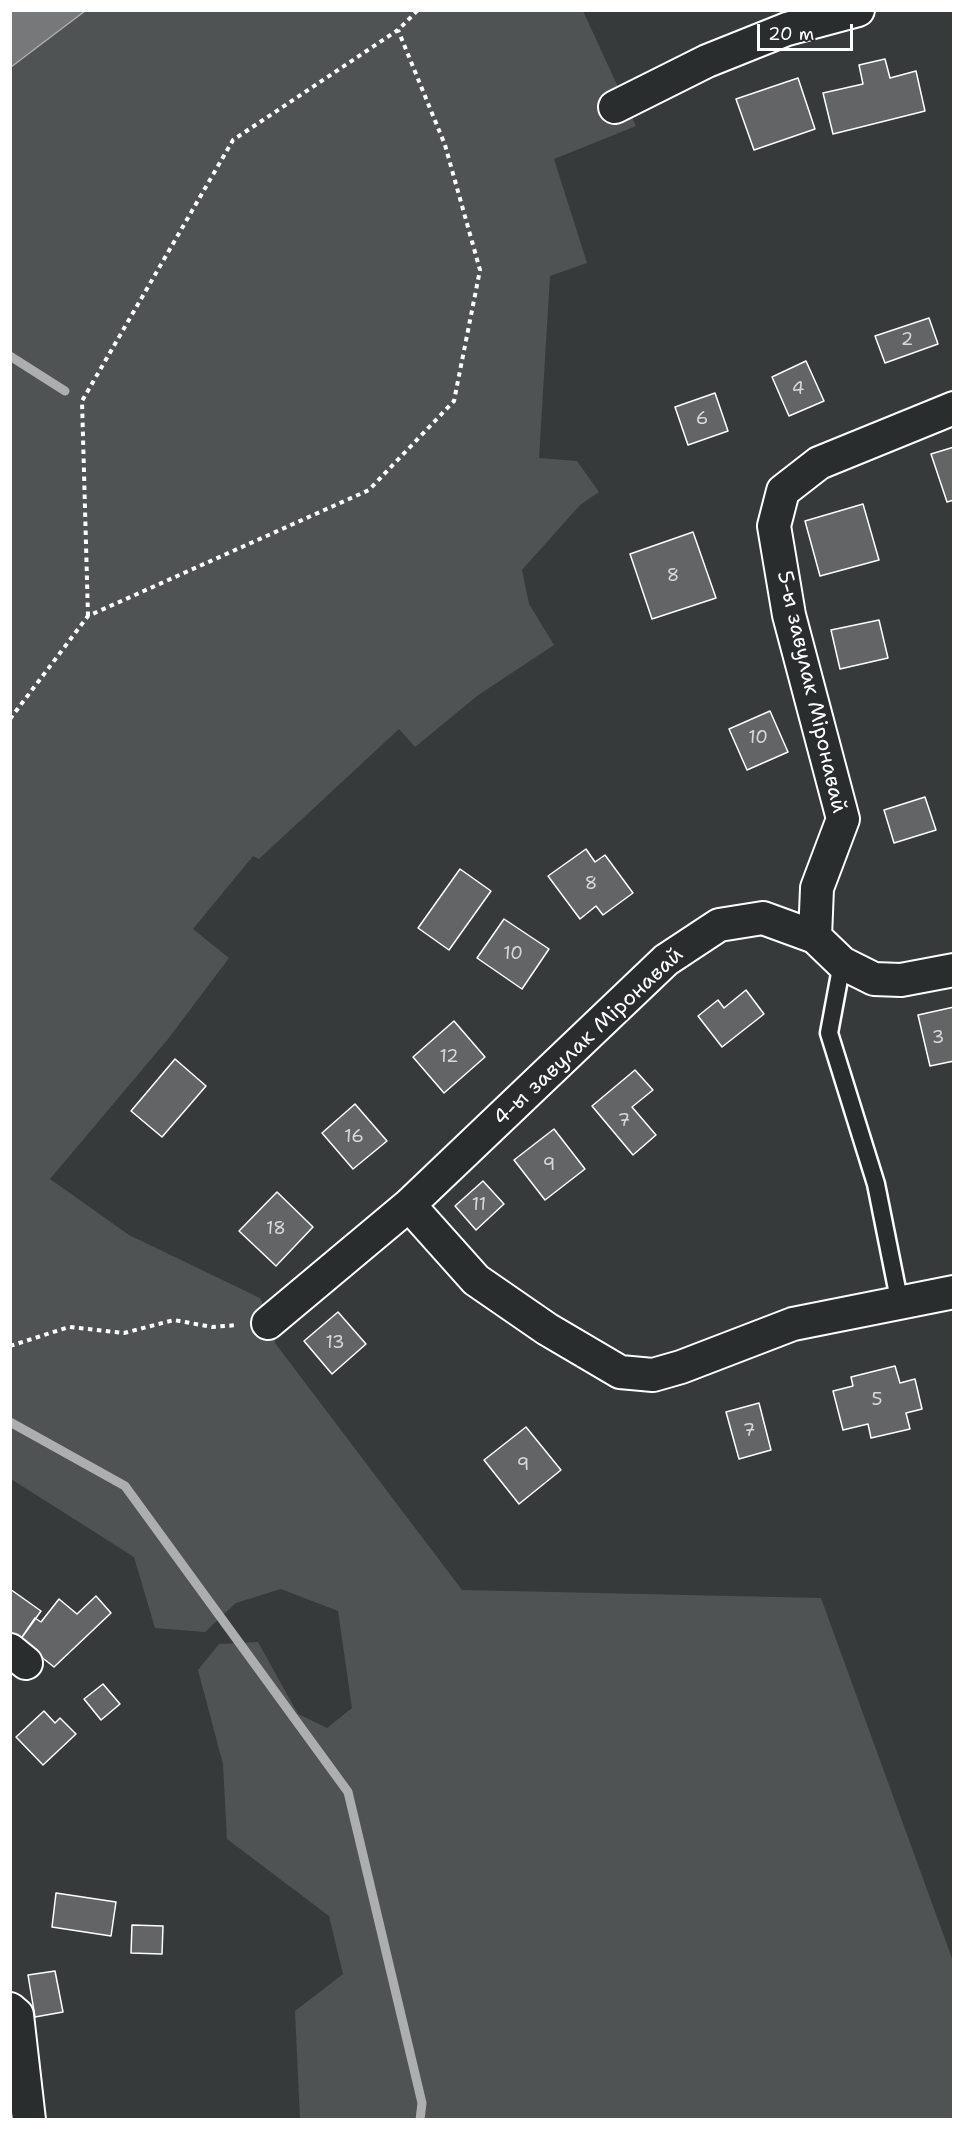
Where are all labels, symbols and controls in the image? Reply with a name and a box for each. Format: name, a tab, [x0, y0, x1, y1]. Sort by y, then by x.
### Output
scale bar	[760, 12, 856, 50]
text: 20 m	[768, 22, 814, 46]
house number: 2	[901, 329, 913, 351]
house number: 4	[792, 378, 804, 400]
house number: 6	[696, 408, 708, 430]
house number: 8	[667, 565, 679, 587]
street label: 5-ы завулак Міронавай	[771, 568, 851, 816]
house number: 10	[748, 727, 768, 749]
house number: 8	[585, 873, 597, 895]
street label: 4-ы завулак Міронавай	[489, 943, 689, 1131]
house number: 10	[503, 943, 523, 965]
house number: 3	[932, 1027, 944, 1049]
house number: 12	[439, 1046, 459, 1068]
house number: 7	[618, 1110, 630, 1132]
house number: 16	[344, 1126, 364, 1148]
house number: 9	[543, 1154, 555, 1176]
house number: 11	[472, 1194, 486, 1216]
house number: 18	[266, 1218, 286, 1240]
house number: 13	[325, 1332, 345, 1354]
house number: 5	[871, 1389, 883, 1411]
house number: 7	[743, 1420, 755, 1442]
house number: 9	[517, 1454, 529, 1476]

